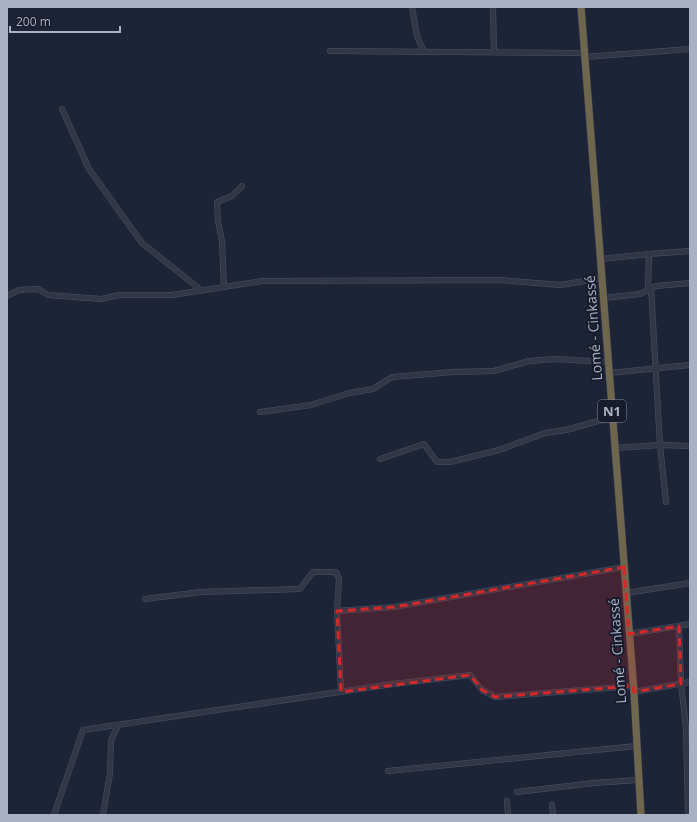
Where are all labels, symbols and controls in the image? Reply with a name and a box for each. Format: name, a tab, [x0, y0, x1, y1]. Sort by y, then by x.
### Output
scale bar	[10, 8, 120, 34]
text: 200 m	[16, 13, 51, 30]
street label: Lomé - Cinkassé	[580, 275, 606, 381]
road number: N1	[598, 400, 626, 422]
street label: Lomé - Cinkassé	[604, 598, 630, 704]

